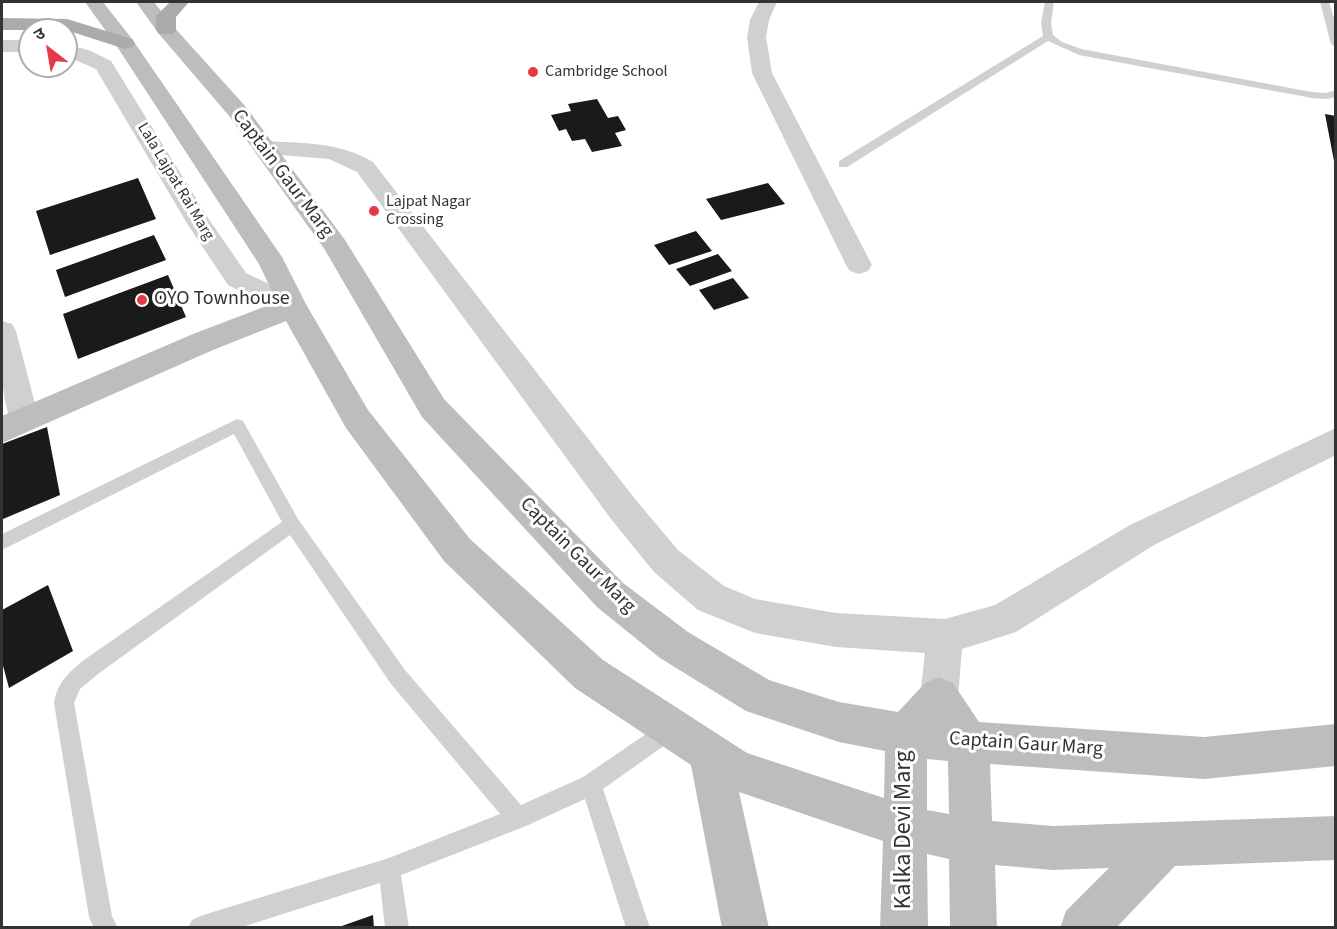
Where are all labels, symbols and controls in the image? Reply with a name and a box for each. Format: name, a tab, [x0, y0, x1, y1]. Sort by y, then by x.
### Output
north arrow	[18, 18, 78, 78]
text: उ	[30, 22, 49, 46]
place label: Cambridge School	[545, 62, 668, 82]
marker: Cambridge School	[526, 65, 540, 79]
street label: Captain Gaur Marg	[226, 105, 338, 243]
street label: Lala Lajpat Rai Marg	[132, 120, 218, 244]
place label: Lajpat Nagar Crossing	[386, 192, 471, 230]
marker: Lajpat Nagar Crossing	[367, 204, 381, 218]
place label: OYO Townhouse	[154, 288, 290, 312]
marker: OYO Townhouse	[135, 293, 149, 307]
street label: Captain Gaur Marg	[514, 493, 640, 619]
street label: Captain Gaur Marg	[948, 728, 1104, 762]
street label: Kalka Devi Marg	[891, 750, 919, 910]

